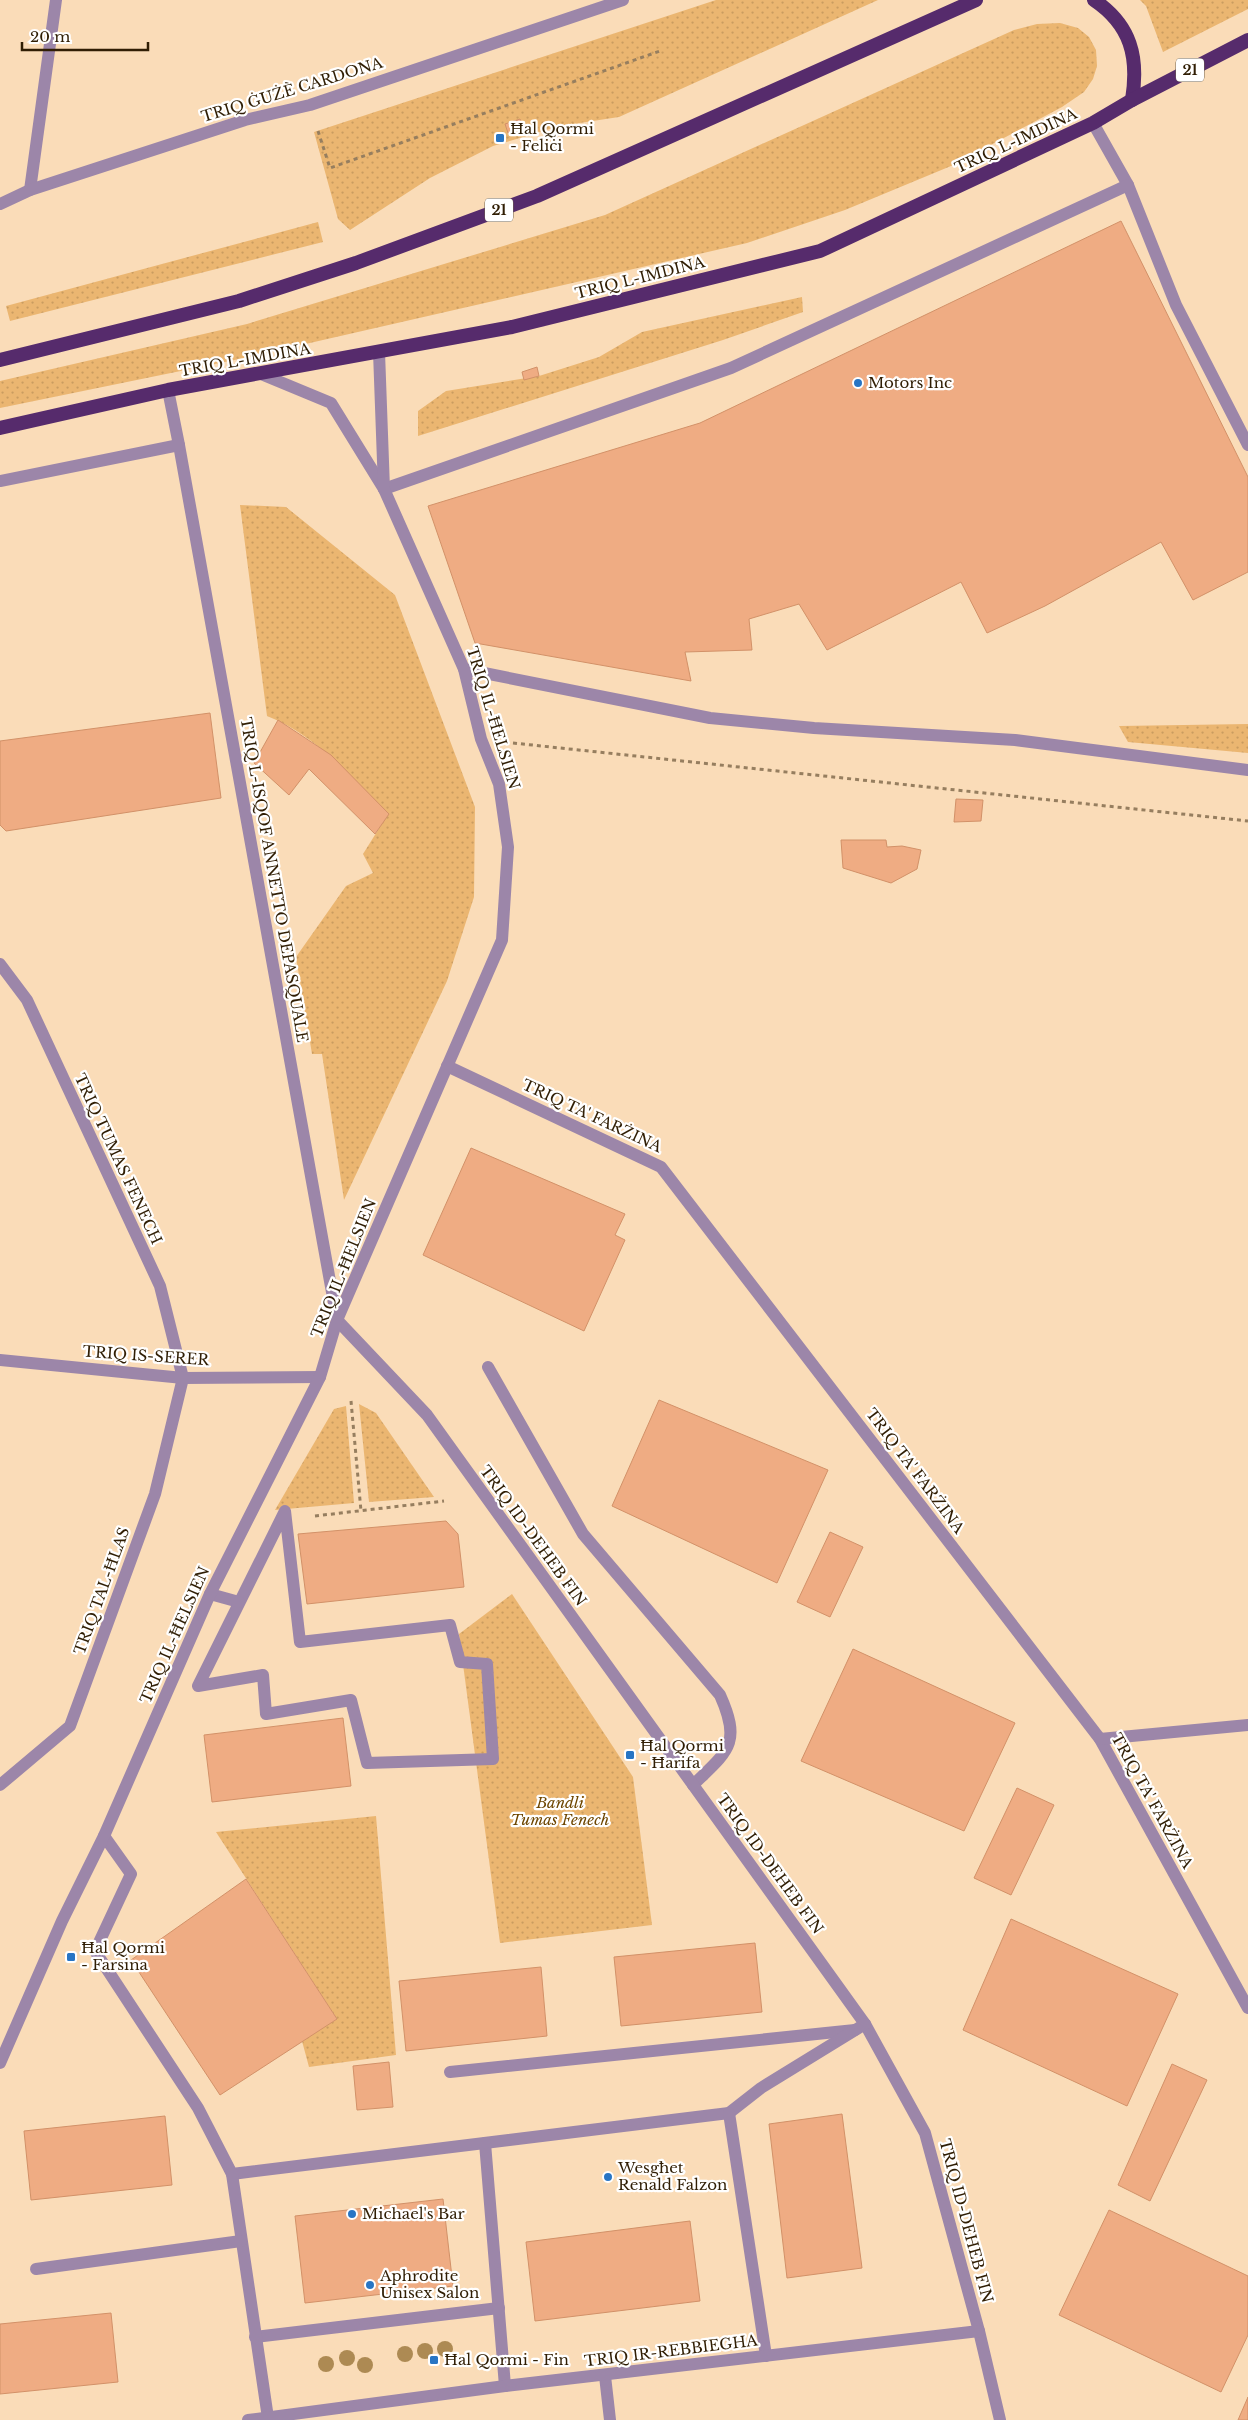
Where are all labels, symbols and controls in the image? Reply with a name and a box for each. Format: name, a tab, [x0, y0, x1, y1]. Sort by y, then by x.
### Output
scale bar	[22, 20, 149, 52]
text: 20 m	[30, 27, 70, 46]
street label: TRIQ ĠUŻÈ CARDONA	[199, 53, 385, 126]
road number: 21	[1176, 58, 1204, 82]
street label: TRIQ L-IMDINA	[952, 104, 1080, 177]
place label: Ħal Qormi - Feliċi	[510, 119, 594, 155]
marker: Ħal Qormi - Feliċi	[494, 132, 506, 144]
road number: 21	[485, 198, 513, 222]
street label: TRIQ L-IMDINA	[573, 252, 707, 303]
street label: TRIQ L-IMDINA	[178, 339, 312, 380]
place label: Motors Inc	[868, 373, 952, 392]
marker: Motors Inc	[852, 377, 864, 389]
street label: TRIQ IL-ĦELSIEN	[463, 644, 524, 792]
street label: TRIQ L-ISQOF ANNETTO DEPASQUALE	[236, 716, 313, 1044]
street label: TRIQ TUMAS FENECH	[71, 1070, 166, 1247]
street label: TRIQ TA' FARŻINA	[519, 1075, 665, 1156]
street label: TRIQ IL-ĦELSIEN	[307, 1195, 380, 1340]
street label: TRIQ IS-SERER	[82, 1342, 211, 1369]
street label: TRIQ TA' FARŻINA	[862, 1404, 969, 1537]
street label: TRIQ ID-DEHEB FIN	[476, 1462, 591, 1610]
street label: TRIQ TAL-ĦLAS	[70, 1524, 133, 1657]
street label: TRIQ IL-ĦELSIEN	[136, 1563, 213, 1706]
street label: TRIQ TA' FARŻINA	[1107, 1730, 1198, 1872]
place label: Ħal Qormi - Ħarifa	[640, 1736, 724, 1772]
marker: Ħal Qormi - Ħarifa	[624, 1749, 636, 1761]
street label: TRIQ ID-DEHEB FIN	[713, 1790, 828, 1938]
park label: Bandli Tumas Fenech	[511, 1793, 610, 1829]
place label: Ħal Qormi - Farsina	[81, 1938, 165, 1974]
marker: Ħal Qormi - Farsina	[65, 1951, 77, 1963]
street label: TRIQ ID-DEHEB FIN	[935, 2137, 998, 2305]
place label: Wesgħet Renald Falzon	[617, 2158, 727, 2194]
marker: Wesgħet Renald Falzon	[602, 2171, 614, 2183]
place label: Michael's Bar	[362, 2204, 466, 2223]
marker: Michael's Bar	[346, 2208, 358, 2220]
place label: Aphrodite Unisex Salon	[379, 2266, 479, 2302]
marker: Aphrodite Unisex Salon	[364, 2279, 376, 2291]
street label: TRIQ IR-REBBIEGHA	[583, 2330, 759, 2371]
place label: Ħal Qormi - Fin	[444, 2350, 569, 2369]
marker: Ħal Qormi - Fin	[428, 2354, 440, 2366]

